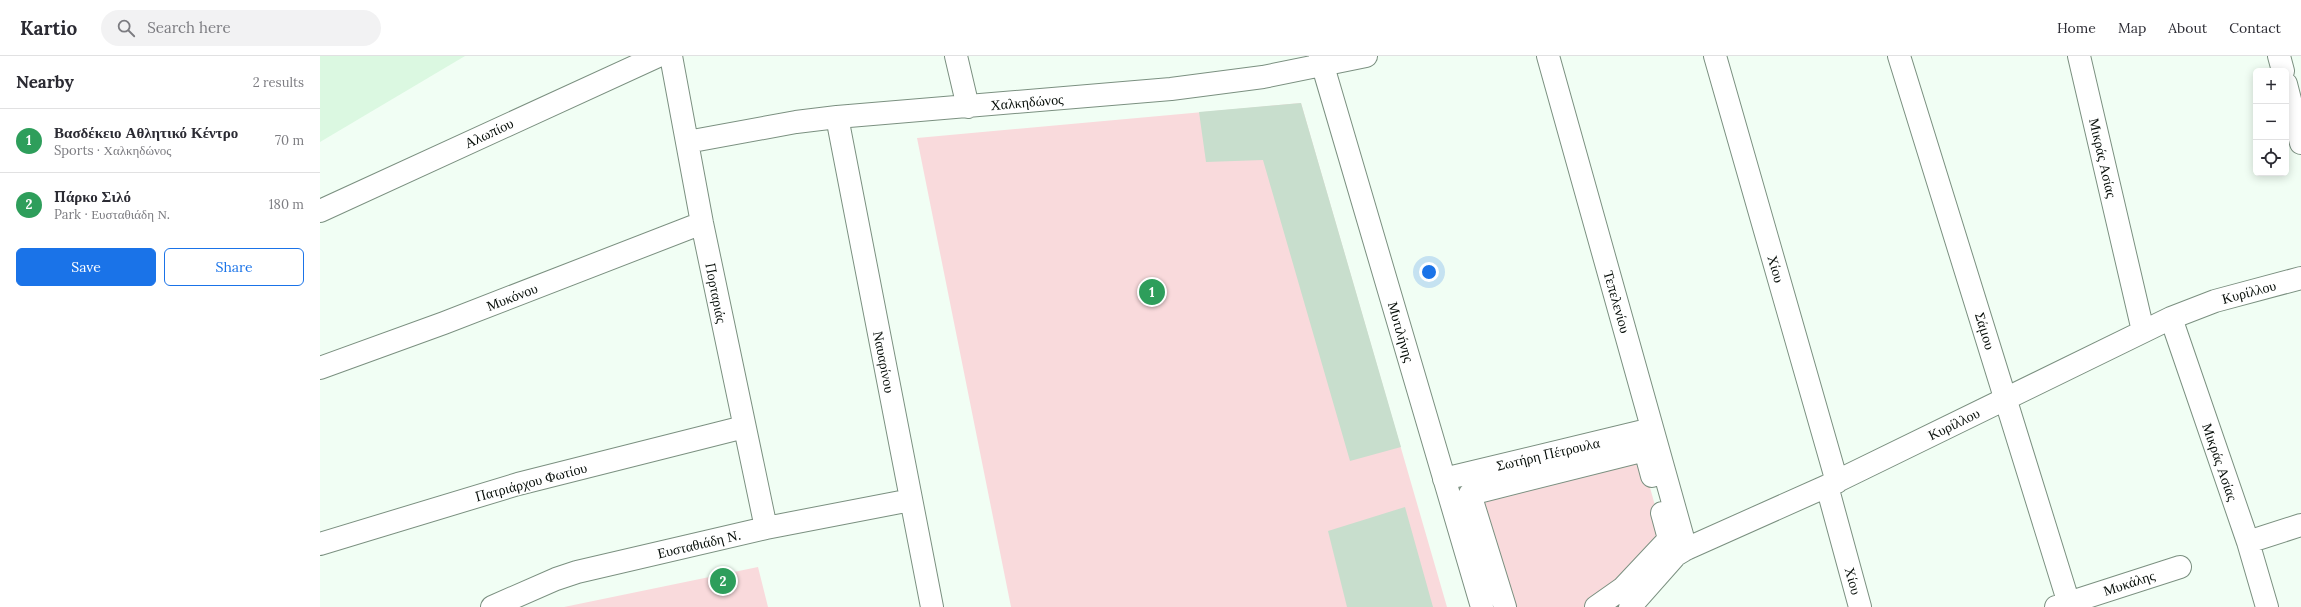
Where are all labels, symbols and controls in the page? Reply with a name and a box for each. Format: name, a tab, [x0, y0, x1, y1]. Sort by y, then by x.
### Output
search box	[101, 10, 381, 46]
text: Kartio	[20, 16, 77, 40]
icon: search	[115, 17, 137, 39]
text: Search here	[147, 18, 231, 37]
text: Home	[2057, 19, 2096, 37]
text: Map	[2118, 19, 2146, 37]
text: About	[2168, 19, 2207, 37]
text: Contact	[2229, 19, 2281, 37]
map controls	[2253, 68, 2289, 176]
button: +	[2253, 68, 2289, 104]
text: Nearby	[16, 71, 74, 93]
text: 2 results	[253, 74, 304, 91]
street label: Χαλκηδώνος	[990, 90, 1065, 114]
button: −	[2253, 104, 2289, 140]
street label: Αλωπίου	[462, 114, 516, 152]
street label: Μικράς Ασίας	[2085, 116, 2121, 200]
text: Βασδέκειο Αθλητικό Κέντρο	[54, 123, 238, 142]
text: 1	[26, 132, 32, 149]
text: 70 m	[275, 132, 304, 149]
button: locate	[2253, 140, 2289, 176]
text: Sports · Χαλκηδώνος	[54, 142, 171, 159]
text: Πάρκο Σιλό	[54, 187, 131, 206]
text: 2	[26, 196, 32, 213]
text: 180 m	[269, 196, 304, 213]
text: Park · Ευσταθιάδη Ν.	[54, 206, 170, 223]
button: Save	[16, 248, 156, 286]
button: Share	[164, 248, 304, 286]
street label: Χίου	[1764, 253, 1789, 285]
street label: Πορταριάς	[701, 261, 731, 325]
your location	[1419, 262, 1439, 282]
street label: Τεπελενίου	[1600, 269, 1635, 335]
street label: Κυρίλλου	[2220, 276, 2278, 308]
pin: 1	[1139, 277, 1165, 307]
street label: Μυκόνου	[484, 279, 540, 315]
street label: Μυτιλήνης	[1384, 300, 1418, 365]
street label: Σάμου	[1971, 310, 1999, 352]
street label: Ναυαρίνου	[869, 329, 899, 395]
street label: Κυρίλλου	[1925, 404, 1983, 444]
street label: Μικράς Ασίας	[2198, 421, 2242, 504]
street label: Σωτήρη Πέτρουλα	[1495, 433, 1602, 475]
street label: Πατριάρχου Φωτίου	[473, 458, 589, 506]
street label: Ευσταθιάδη Ν.	[656, 526, 742, 562]
street label: Χίου	[1841, 565, 1865, 597]
pin: 2	[710, 566, 736, 596]
street label: Μυκάλης	[2101, 566, 2157, 600]

